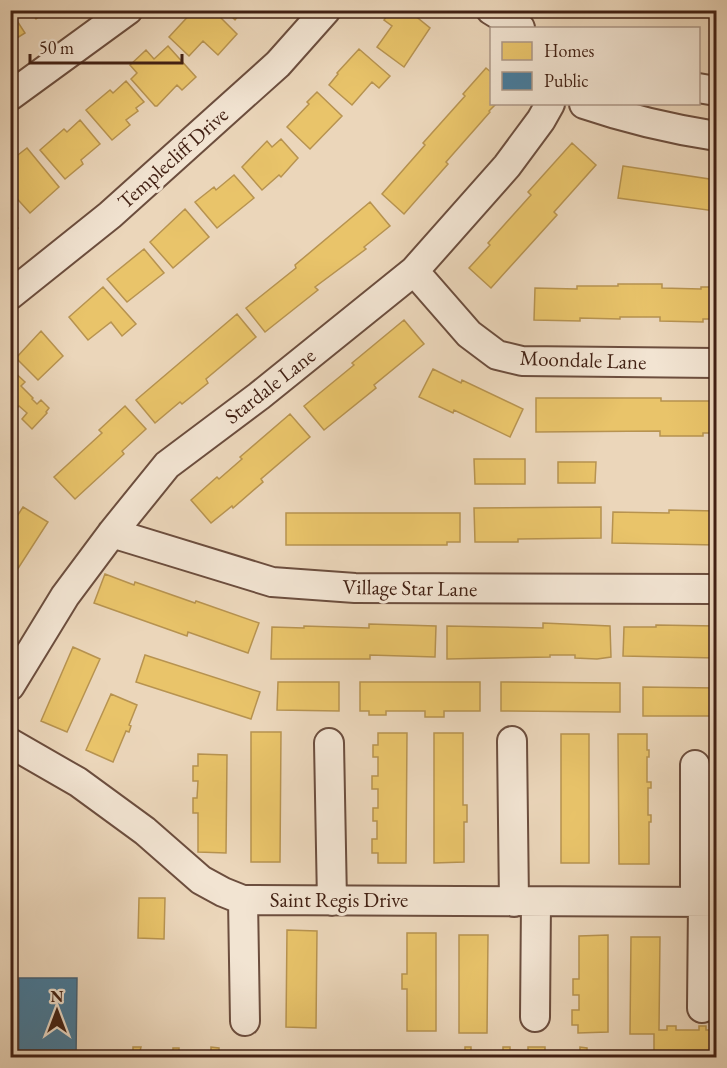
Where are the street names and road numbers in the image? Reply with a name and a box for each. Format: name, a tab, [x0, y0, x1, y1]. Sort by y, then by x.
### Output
street label: Templecliff Drive	[112, 101, 234, 214]
street label: Stardale Lane	[219, 342, 321, 430]
street label: Moondale Lane	[519, 344, 647, 375]
street label: Village Star Lane	[342, 573, 478, 602]
street label: Saint Regis Drive	[270, 886, 408, 913]

